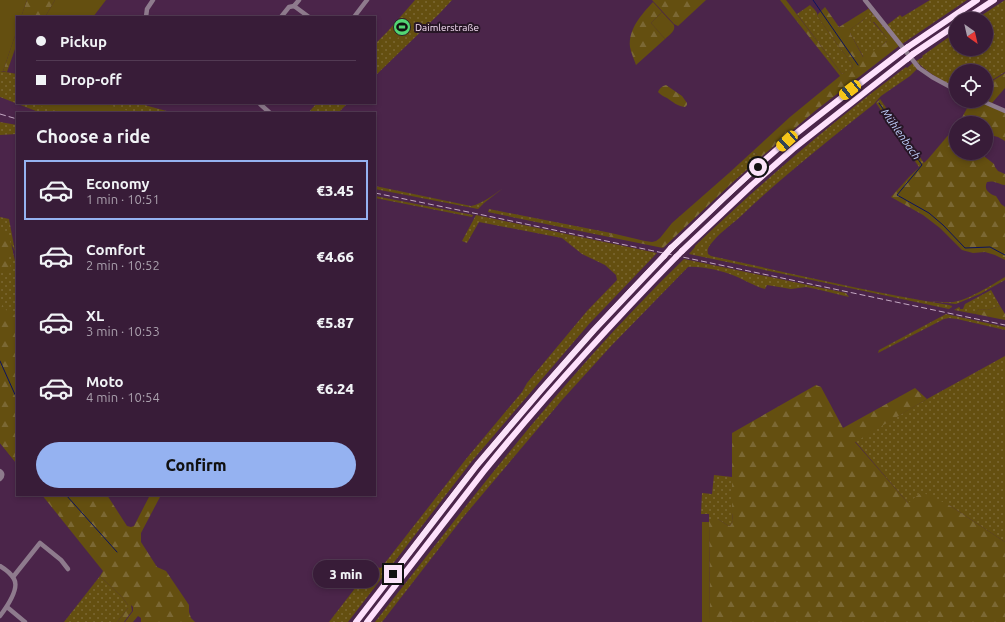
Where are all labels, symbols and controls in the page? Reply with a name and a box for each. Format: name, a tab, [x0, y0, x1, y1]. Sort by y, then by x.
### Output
north arrow	[949, 12, 993, 56]
map controls	[949, 12, 993, 160]
sports icon: Daimlerstraße	[392, 17, 412, 37]
place label: Daimlerstraße	[415, 22, 479, 33]
text: Pickup	[60, 33, 107, 50]
button: locate	[949, 64, 993, 108]
text: Drop-off	[60, 71, 122, 88]
car	[837, 78, 863, 102]
water label: Mühlenbach	[879, 106, 923, 162]
button: layers	[949, 116, 993, 160]
text: Choose a ride	[36, 126, 150, 146]
car	[774, 129, 800, 153]
route start	[749, 158, 767, 176]
icon: car	[38, 172, 74, 208]
text: Economy	[86, 175, 150, 192]
text: €3.45	[316, 182, 354, 199]
text: 1 min · 10:51	[86, 192, 160, 206]
icon: car	[38, 238, 74, 274]
text: Comfort	[86, 241, 145, 258]
text: €4.66	[316, 248, 354, 265]
text: 2 min · 10:52	[86, 258, 160, 272]
icon: car	[38, 304, 74, 340]
text: XL	[86, 307, 104, 324]
text: €5.87	[316, 314, 354, 331]
text: 3 min · 10:53	[86, 324, 160, 338]
icon: car	[38, 370, 74, 406]
text: Moto	[86, 373, 124, 390]
text: €6.24	[316, 380, 354, 397]
text: 4 min · 10:54	[86, 390, 160, 404]
button: Confirm	[36, 442, 356, 488]
callout: 3 min	[313, 560, 379, 588]
route end	[384, 565, 402, 583]
text: 3 min	[329, 567, 363, 581]

